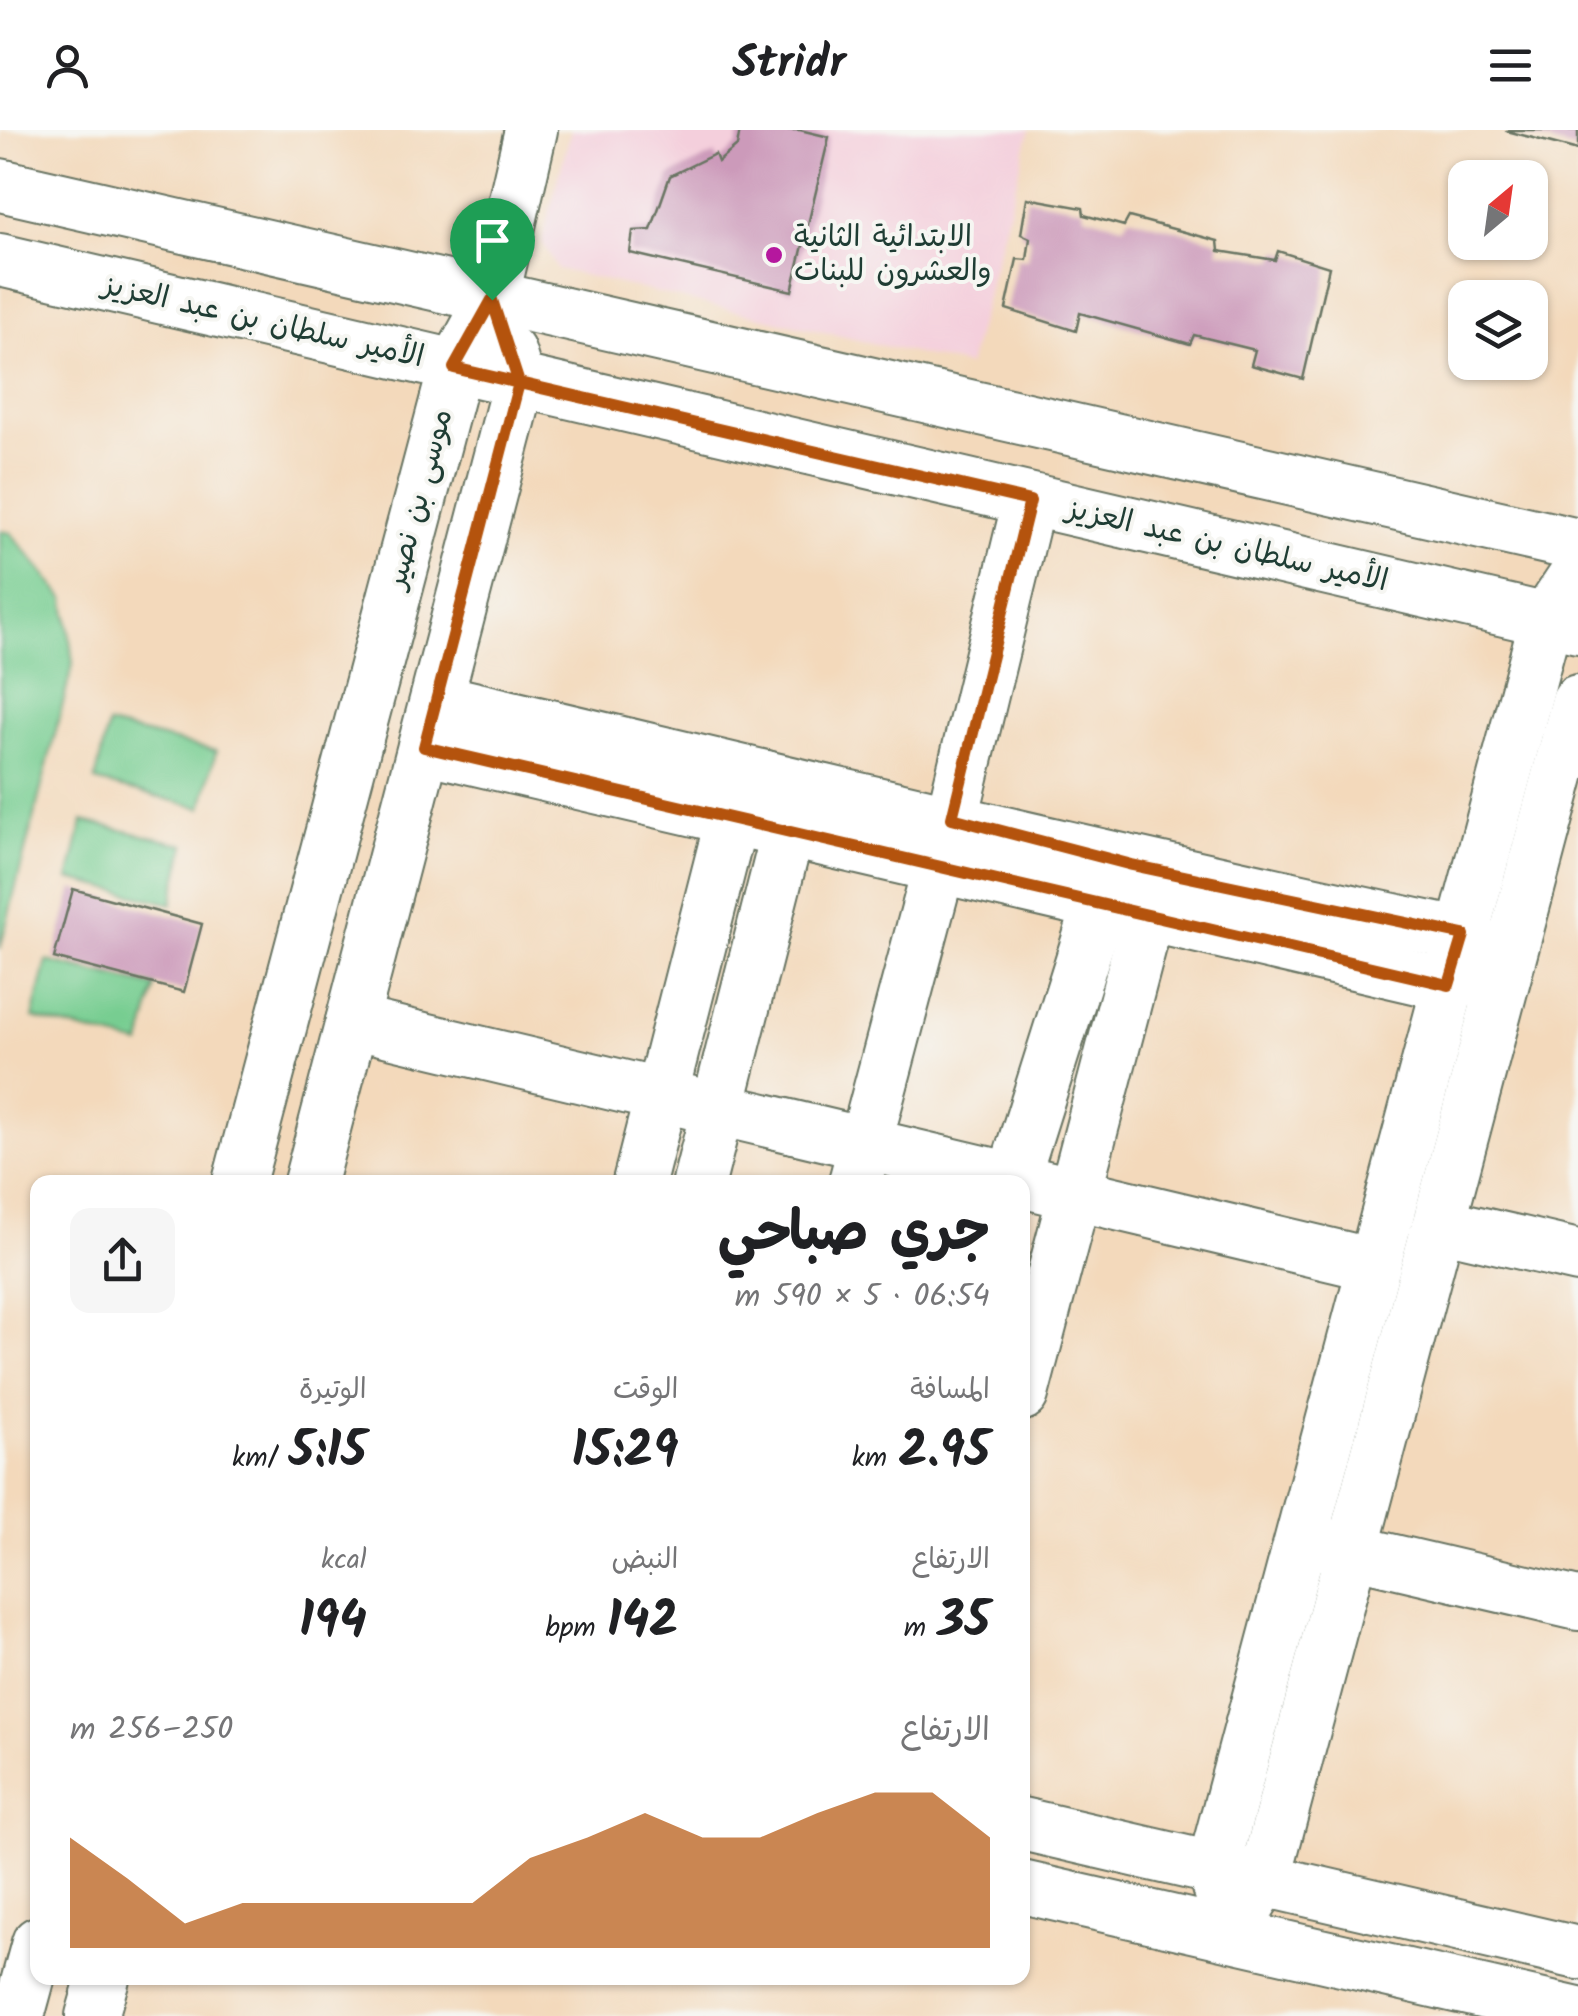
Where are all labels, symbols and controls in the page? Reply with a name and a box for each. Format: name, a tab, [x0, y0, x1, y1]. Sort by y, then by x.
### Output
text: Stridr	[732, 29, 846, 101]
icon: person	[40, 38, 95, 93]
icon: menu	[1483, 38, 1538, 93]
north arrow	[1448, 160, 1548, 260]
map controls	[1448, 160, 1548, 380]
pin	[450, 198, 535, 301]
icon: arrive	[465, 213, 520, 268]
place label: الابتدائية الثانية والعشرون للبنات	[794, 214, 992, 296]
marker: الابتدائية الثانية والعشرون للبنات	[763, 244, 785, 266]
street label: الأمير سلطان بن عبد العزيز	[95, 261, 429, 382]
button: layers	[1448, 280, 1548, 380]
street label: موسى بن نصير	[372, 404, 467, 597]
street label: الأمير سلطان بن عبد العزيز	[1059, 485, 1393, 606]
text: جري صباحي	[718, 1191, 990, 1278]
button: share	[70, 1208, 175, 1313]
text: 06:54 · 5 × 590 m	[735, 1272, 990, 1323]
text: الوتيرة	[299, 1368, 367, 1413]
text: الوقت	[613, 1368, 678, 1413]
text: المسافة	[910, 1368, 990, 1413]
text: 5:15	[289, 1413, 367, 1493]
text: 15:29	[571, 1413, 678, 1493]
text: 2.95	[898, 1413, 990, 1493]
text: /km	[232, 1436, 289, 1481]
text: km	[852, 1436, 898, 1481]
text: kcal	[321, 1538, 367, 1583]
text: النبض	[611, 1538, 678, 1583]
text: الارتفاع	[911, 1538, 990, 1583]
text: 194	[299, 1583, 367, 1663]
text: 142	[607, 1583, 678, 1663]
text: 35	[937, 1583, 990, 1663]
text: bpm	[545, 1606, 607, 1651]
text: m	[904, 1606, 937, 1651]
text: 250–256 m	[70, 1705, 233, 1756]
text: الارتفاع	[900, 1706, 990, 1757]

